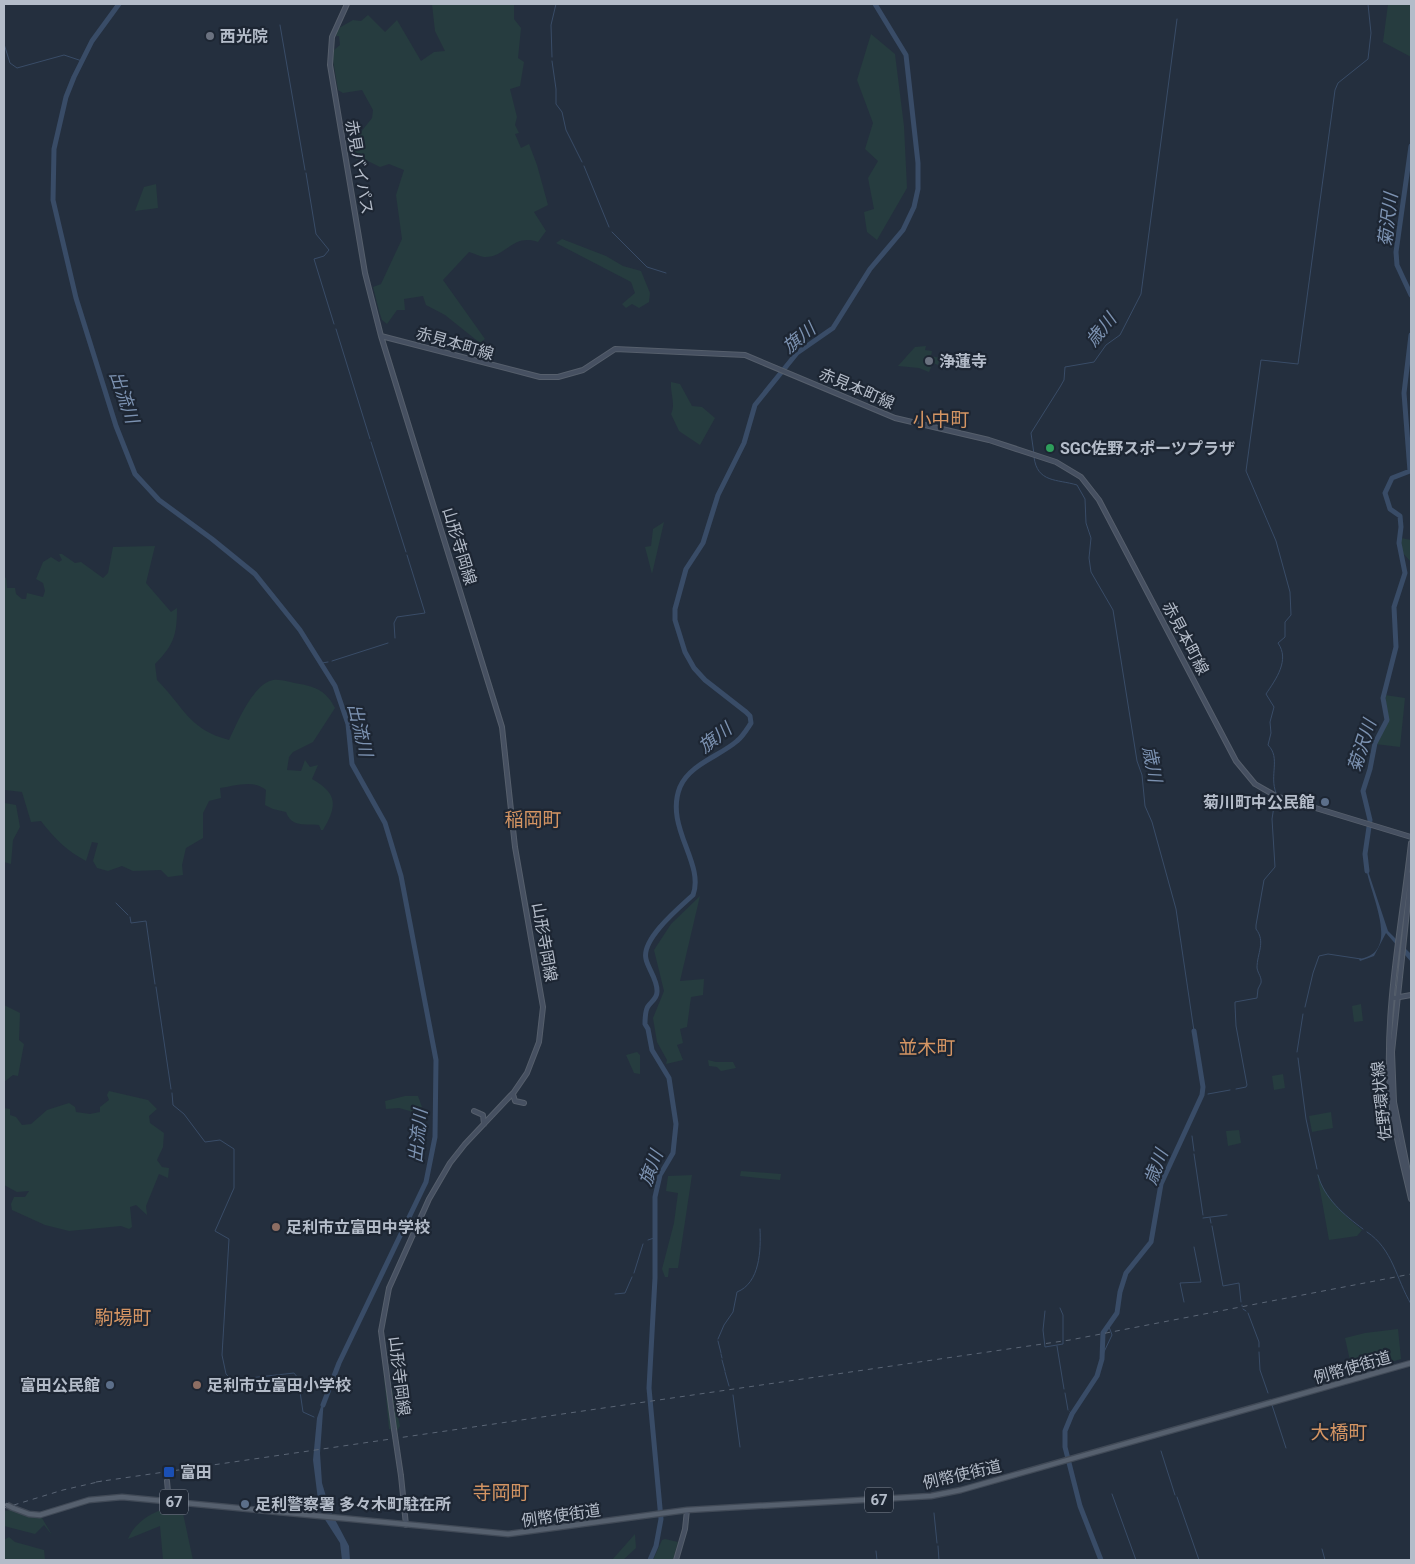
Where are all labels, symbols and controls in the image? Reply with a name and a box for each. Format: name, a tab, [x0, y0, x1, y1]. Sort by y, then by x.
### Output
place label: 西光院	[220, 27, 268, 46]
marker: 西光院	[204, 30, 216, 42]
street label: 赤見バイパス	[342, 118, 377, 216]
water label: 菊沢川	[1374, 190, 1401, 248]
water label: 歳川	[1081, 308, 1121, 350]
water label: 旗川	[778, 317, 821, 357]
street label: 赤見本町線	[414, 323, 496, 364]
place label: 浄蓮寺	[939, 352, 987, 371]
marker: 浄蓮寺	[923, 355, 935, 367]
street label: 赤見本町線	[816, 364, 897, 413]
water label: 出流川	[106, 368, 144, 428]
district label: 小中町	[912, 408, 970, 431]
place label: SGC佐野スポーツプラザ	[1060, 439, 1235, 458]
marker: SGC佐野スポーツプラザ	[1044, 442, 1056, 454]
street label: 山形寺岡線	[439, 505, 480, 587]
street label: 赤見本町線	[1158, 598, 1213, 678]
water label: 出流川	[344, 701, 377, 761]
water label: 菊沢川	[1343, 715, 1380, 775]
water label: 旗川	[694, 717, 737, 757]
water label: 歳川	[1139, 744, 1167, 786]
place label: 菊川町中公民館	[1203, 793, 1315, 812]
marker: 菊川町中公民館	[1319, 796, 1331, 808]
district label: 稲岡町	[504, 808, 562, 831]
street label: 山形寺岡線	[528, 901, 561, 983]
district label: 並木町	[898, 1036, 956, 1059]
street label: 佐野環状線	[1368, 1060, 1395, 1142]
water label: 出流川	[404, 1106, 431, 1164]
water label: 歳川	[1139, 1144, 1173, 1187]
water label: 旗川	[634, 1145, 668, 1188]
place label: 足利市立富田中学校	[286, 1218, 430, 1237]
marker: 足利市立富田中学校	[270, 1221, 282, 1233]
district label: 駒場町	[94, 1306, 152, 1329]
street label: 山形寺岡線	[385, 1335, 414, 1417]
street label: 例幣使街道	[1311, 1347, 1393, 1388]
place label: 富田公民館	[20, 1376, 100, 1395]
place label: 足利市立富田小学校	[207, 1376, 351, 1395]
marker: 富田公民館	[104, 1379, 116, 1391]
marker: 足利市立富田小学校	[191, 1379, 203, 1391]
district label: 大橋町	[1310, 1421, 1368, 1444]
street label: 例幣使街道	[921, 1456, 1003, 1493]
place label: 富田	[180, 1463, 212, 1482]
marker: 富田	[162, 1465, 176, 1479]
district label: 寺岡町	[472, 1481, 530, 1504]
road number: 67	[865, 1488, 893, 1512]
road number: 67	[160, 1490, 188, 1514]
place label: 足利警察署 多々木町駐在所	[255, 1495, 451, 1514]
marker: 足利警察署 多々木町駐在所	[239, 1498, 251, 1510]
street label: 例幣使街道	[520, 1501, 602, 1530]

